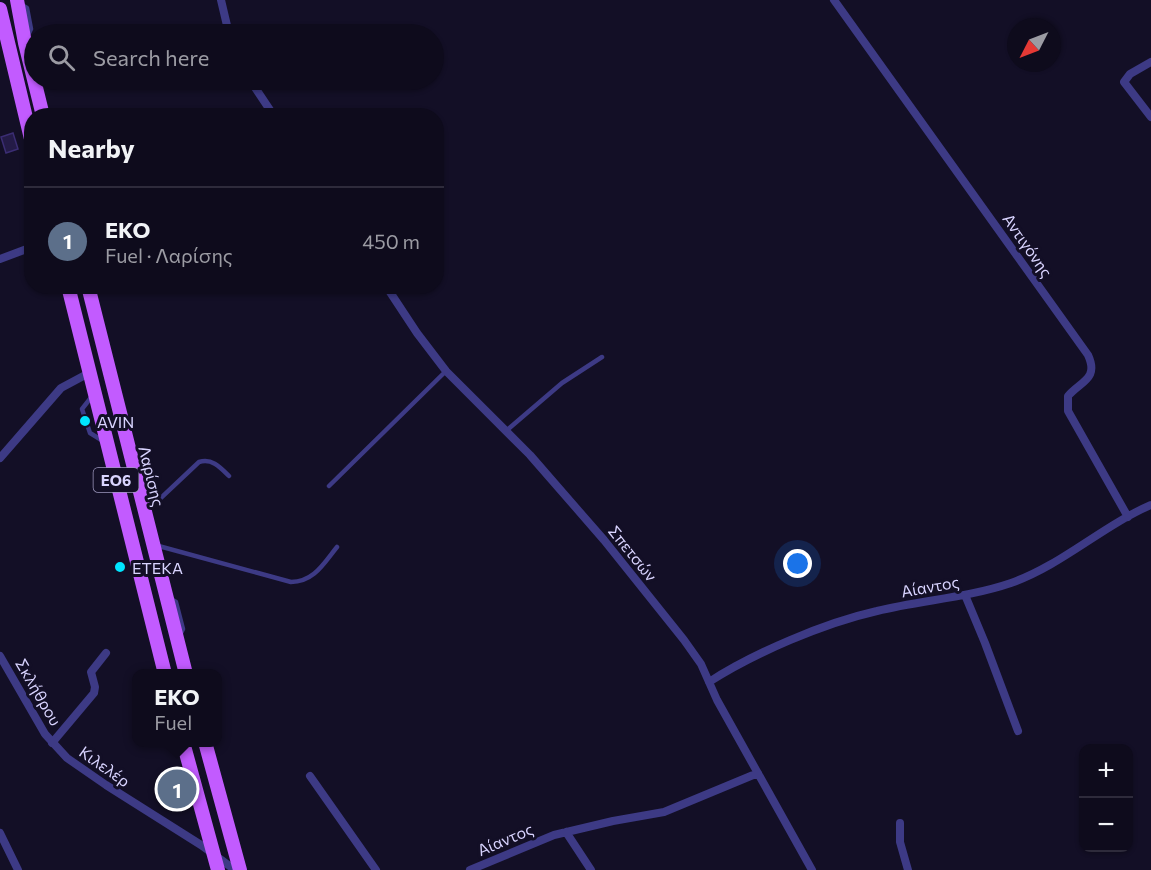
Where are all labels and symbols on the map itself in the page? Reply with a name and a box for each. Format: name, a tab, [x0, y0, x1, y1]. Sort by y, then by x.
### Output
north arrow	[1007, 18, 1061, 72]
street label: Αντιγόνης	[999, 210, 1057, 280]
place label: AVIN	[97, 412, 134, 431]
marker: AVIN	[78, 414, 92, 428]
street label: Λαρίσης	[135, 444, 169, 508]
road number: ΕΟ6	[94, 468, 138, 492]
street label: Σπετσών	[605, 521, 661, 585]
your location	[783, 549, 812, 578]
place label: ΕΤΕΚΑ	[132, 558, 183, 577]
marker: ΕΤΕΚΑ	[113, 560, 127, 574]
street label: Αίαντος	[899, 572, 961, 600]
street label: Σκλήθρου	[12, 655, 66, 729]
street label: Κιλελέρ	[76, 742, 134, 790]
pin: 1	[158, 766, 196, 812]
street label: Αίαντος	[474, 819, 536, 859]

